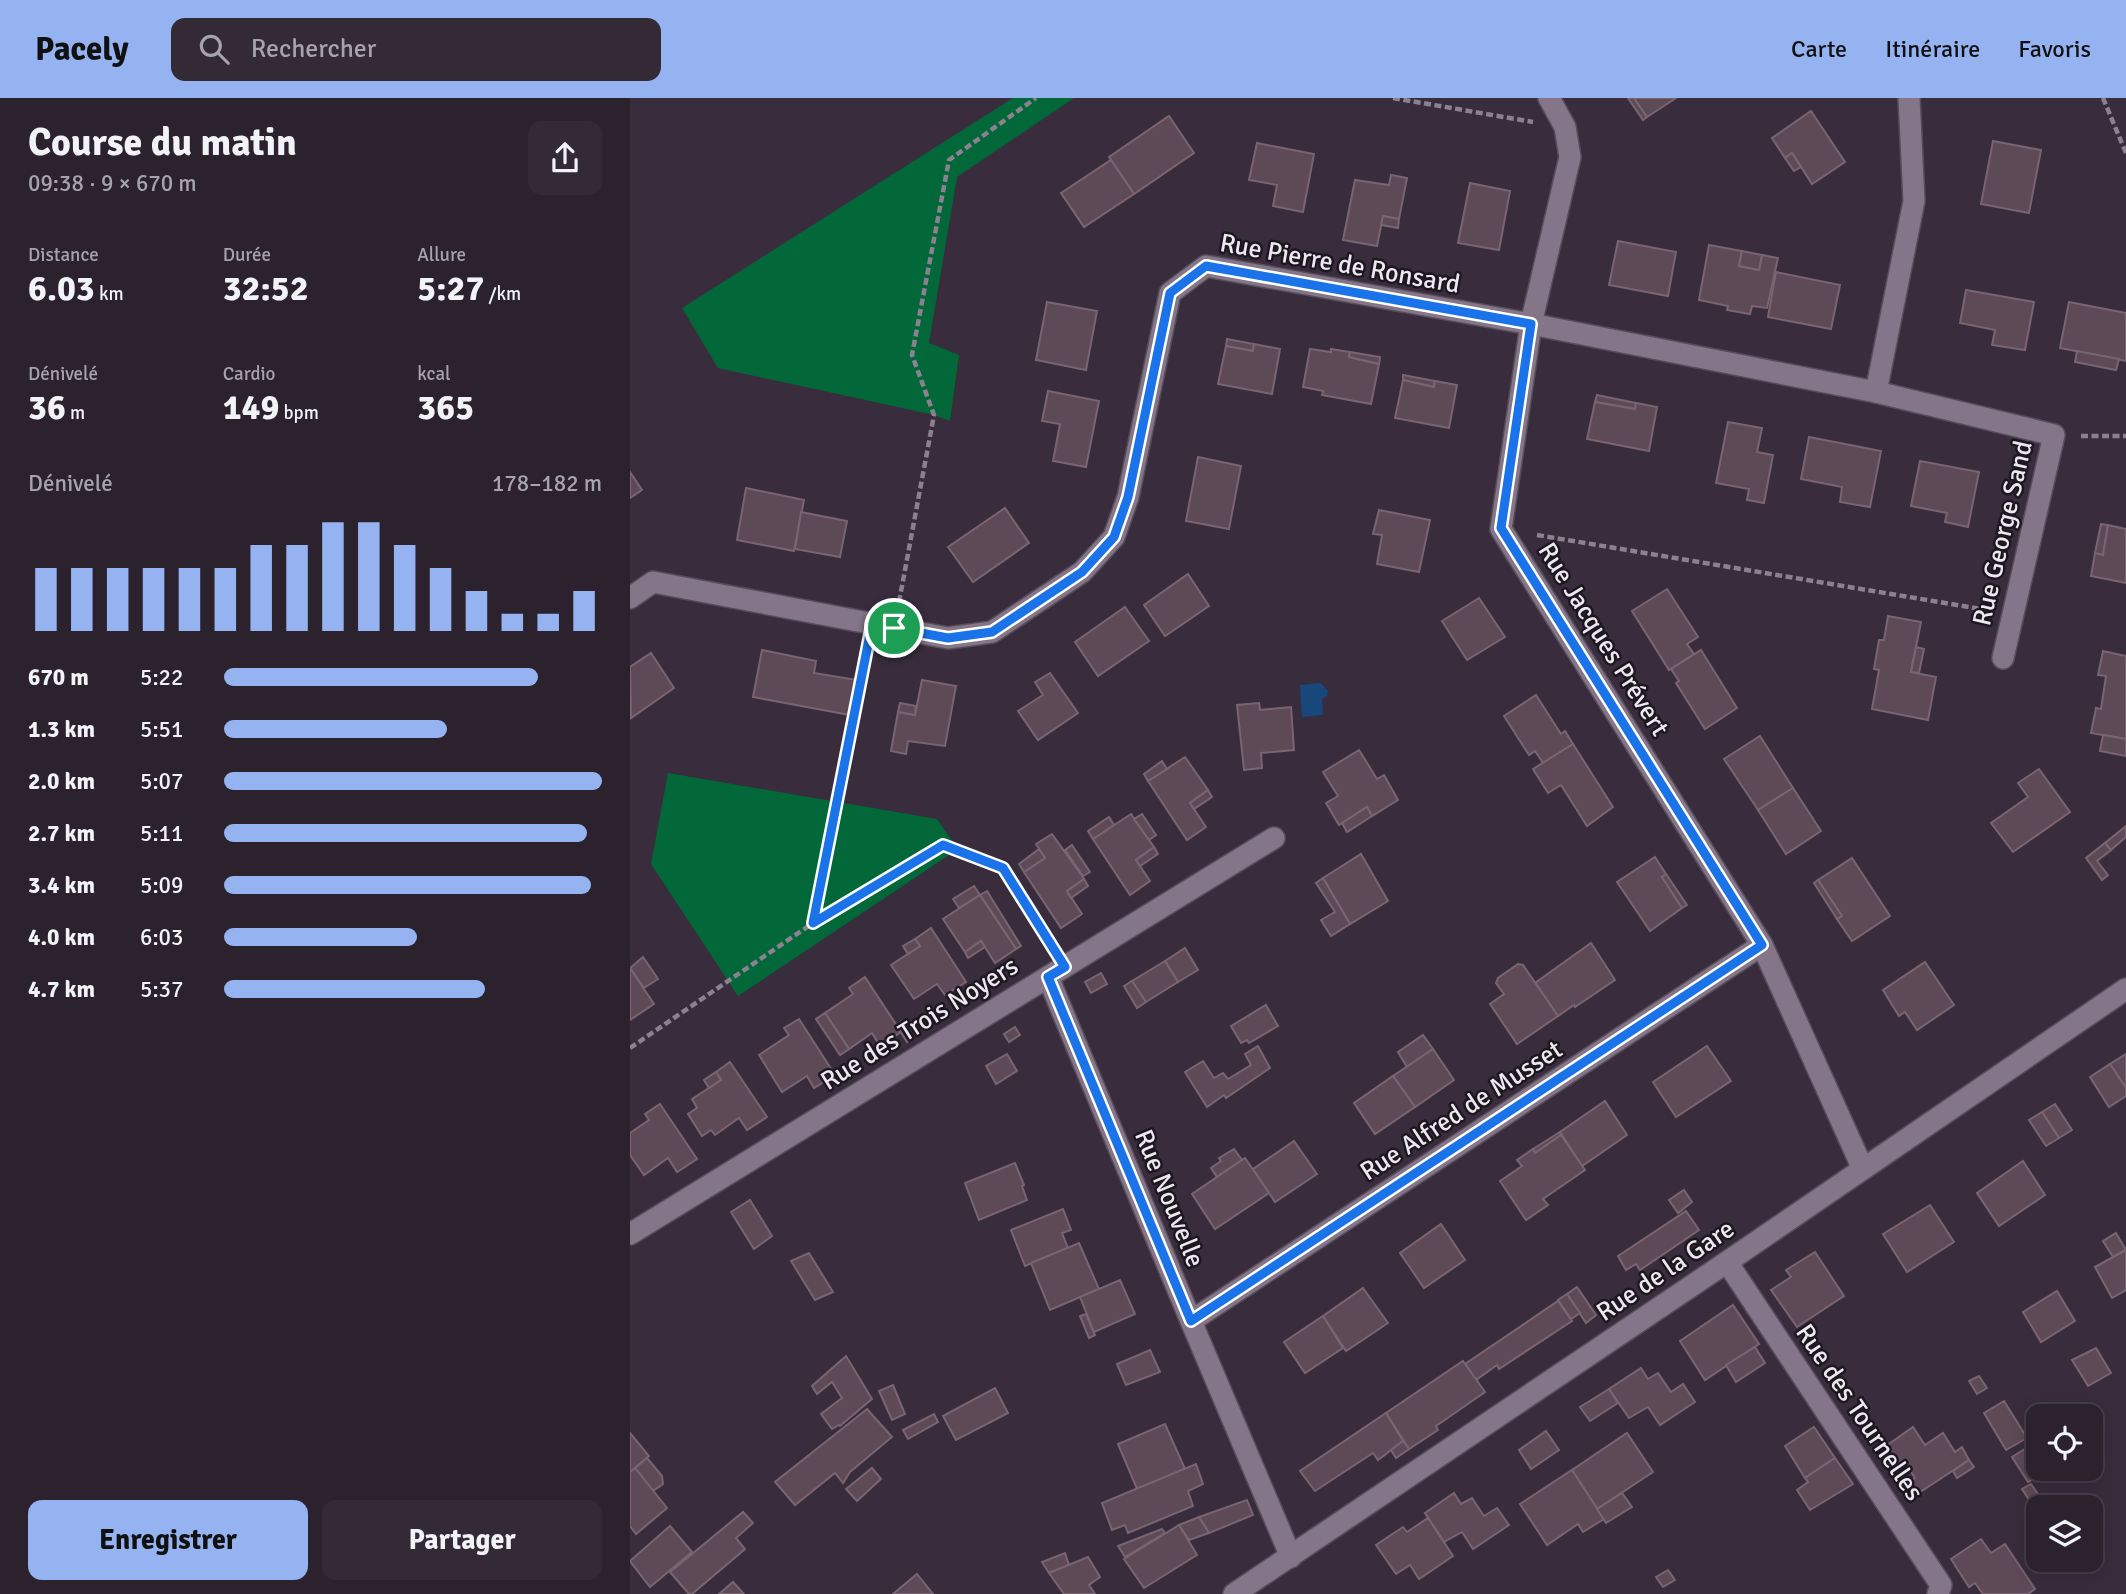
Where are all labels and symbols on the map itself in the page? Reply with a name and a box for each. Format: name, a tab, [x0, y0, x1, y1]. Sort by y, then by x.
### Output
street label: Rue Pierre de Ronsard	[1217, 227, 1462, 301]
street label: Rue George Sand	[1966, 438, 2040, 629]
street label: Rue Jacques Prévert	[1531, 537, 1676, 742]
pin	[864, 598, 924, 658]
street label: Rue des Trois Noyers	[815, 950, 1024, 1097]
street label: Rue Alfred de Musset	[1355, 1034, 1569, 1188]
street label: Rue Nouvelle	[1127, 1125, 1211, 1272]
street label: Rue de la Gare	[1591, 1213, 1740, 1329]
street label: Rue des Tournelles	[1788, 1318, 1930, 1507]

